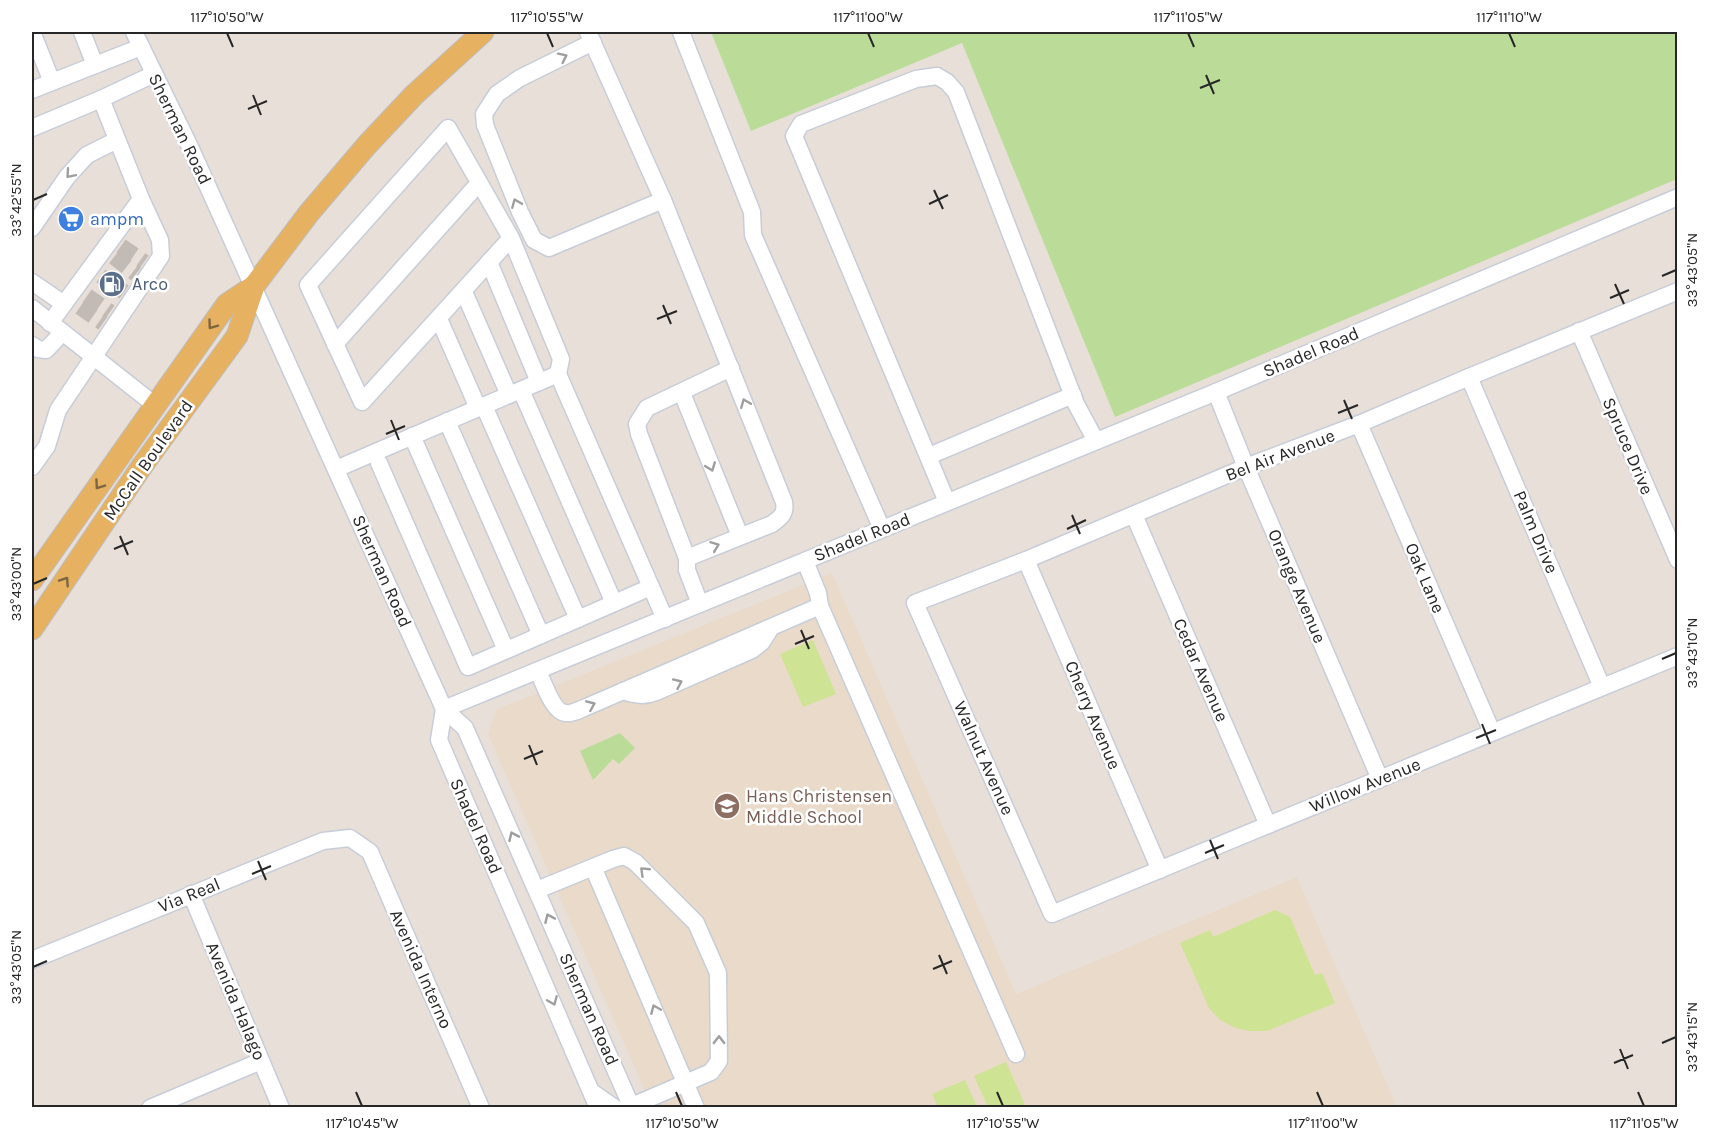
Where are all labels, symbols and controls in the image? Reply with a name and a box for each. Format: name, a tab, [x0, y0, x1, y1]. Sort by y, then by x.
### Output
text: 117°10'50"W	[190, 8, 264, 26]
text: 117°10'55"W	[511, 8, 584, 26]
text: 117°11'00"W	[833, 8, 903, 26]
text: 117°11'05"W	[1153, 8, 1223, 26]
text: 117°11'10"W	[1476, 8, 1543, 26]
one-way arrow	[557, 53, 568, 64]
street label: Sherman Road	[144, 70, 216, 188]
text: 33°42'55"N	[7, 163, 25, 237]
one-way arrow	[67, 167, 78, 178]
one-way arrow	[511, 198, 523, 209]
supermarket icon: ampm	[56, 204, 86, 234]
place label: ampm	[90, 208, 144, 230]
text: 33°43'05"N	[1683, 233, 1701, 307]
fuel station icon: Arco	[97, 269, 127, 299]
place label: Arco	[132, 273, 168, 295]
one-way arrow	[208, 319, 219, 330]
street label: Shadel Road	[1260, 322, 1362, 382]
street label: Spruce Drive	[1598, 394, 1658, 498]
street label: McCall Boulevard	[98, 395, 198, 525]
one-way arrow	[740, 399, 752, 410]
street label: Bel Air Avenue	[1222, 424, 1338, 486]
one-way arrow	[704, 460, 716, 471]
one-way arrow	[95, 478, 106, 489]
street label: Palm Drive	[1509, 487, 1563, 577]
street label: Shadel Road	[810, 508, 914, 566]
street label: Sherman Road	[347, 511, 417, 631]
street label: Orange Avenue	[1263, 526, 1331, 646]
street label: Oak Lane	[1400, 539, 1450, 617]
one-way arrow	[709, 540, 720, 553]
text: 33°43'00"N	[7, 547, 25, 621]
one-way arrow	[58, 577, 69, 588]
street label: Cedar Avenue	[1168, 615, 1234, 725]
text: 33°43'10"N	[1683, 618, 1701, 688]
street label: Cherry Avenue	[1060, 657, 1126, 773]
one-way arrow	[672, 678, 683, 690]
street label: Walnut Avenue	[949, 698, 1019, 818]
one-way arrow	[585, 700, 596, 712]
street label: Willow Avenue	[1306, 753, 1424, 817]
street label: Shadel Road	[445, 775, 507, 877]
place label: Hans Christensen Middle School	[746, 785, 892, 828]
school or university icon: Hans Christensen Middle School	[712, 791, 742, 821]
one-way arrow	[508, 832, 520, 843]
one-way arrow	[641, 867, 652, 878]
street label: Via Real	[155, 873, 223, 917]
street label: Avenida Interno	[385, 906, 457, 1032]
one-way arrow	[544, 913, 556, 924]
text: 33°43'05"N	[7, 930, 25, 1004]
street label: Avenida Halago	[201, 939, 271, 1063]
street label: Sherman Road	[554, 949, 624, 1069]
one-way arrow	[546, 995, 558, 1006]
text: 33°43'15"N	[1683, 1002, 1701, 1072]
one-way arrow	[650, 1005, 662, 1016]
one-way arrow	[713, 1035, 725, 1044]
text: 117°10'45"W	[326, 1114, 399, 1132]
text: 117°10'50"W	[645, 1114, 719, 1132]
text: 117°10'55"W	[967, 1114, 1040, 1132]
text: 117°11'00"W	[1288, 1114, 1358, 1132]
text: 117°11'05"W	[1609, 1114, 1679, 1132]

